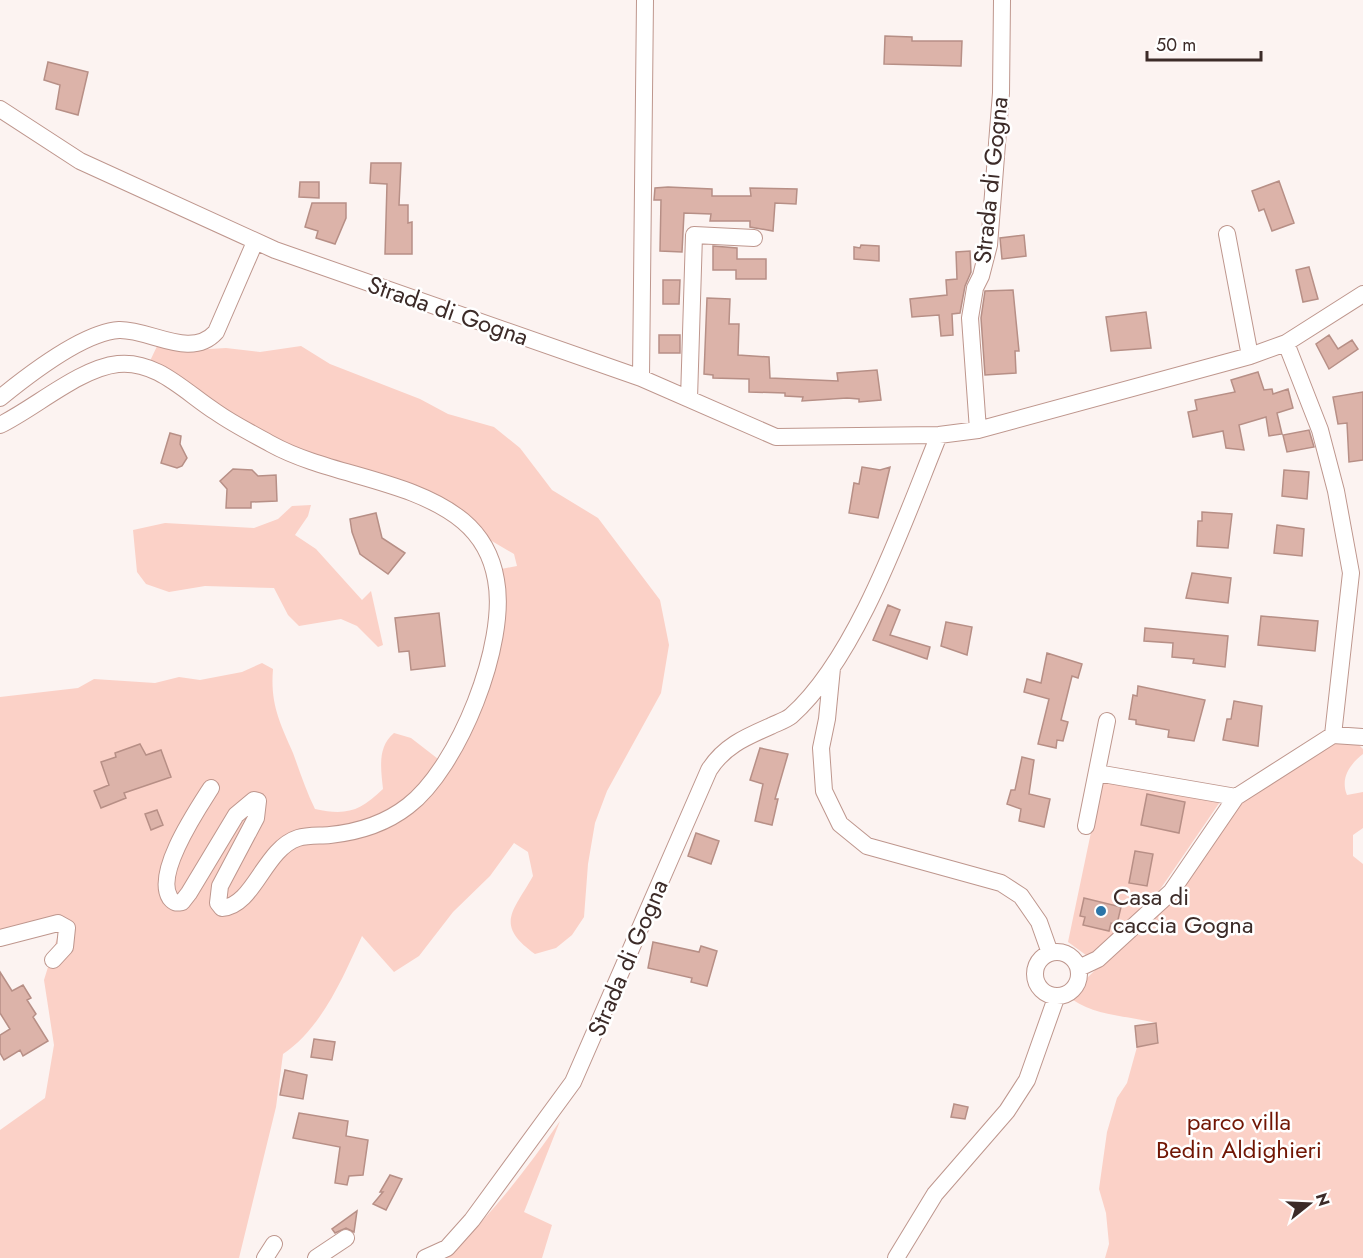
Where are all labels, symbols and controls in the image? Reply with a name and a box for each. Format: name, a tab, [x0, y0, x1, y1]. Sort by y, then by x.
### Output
scale bar	[1147, 24, 1261, 62]
text: 50 m	[1156, 32, 1196, 58]
street label: Strada di Gogna	[964, 95, 1017, 265]
street label: Strada di Gogna	[363, 267, 533, 354]
street label: Strada di Gogna	[579, 874, 676, 1042]
place label: Casa di caccia Gogna	[1113, 879, 1253, 942]
marker: Casa di caccia Gogna	[1094, 904, 1108, 918]
park label: parco villa Bedin Aldighieri	[1156, 1104, 1322, 1167]
north arrow	[1279, 1174, 1339, 1234]
text: N	[1310, 1190, 1336, 1209]

